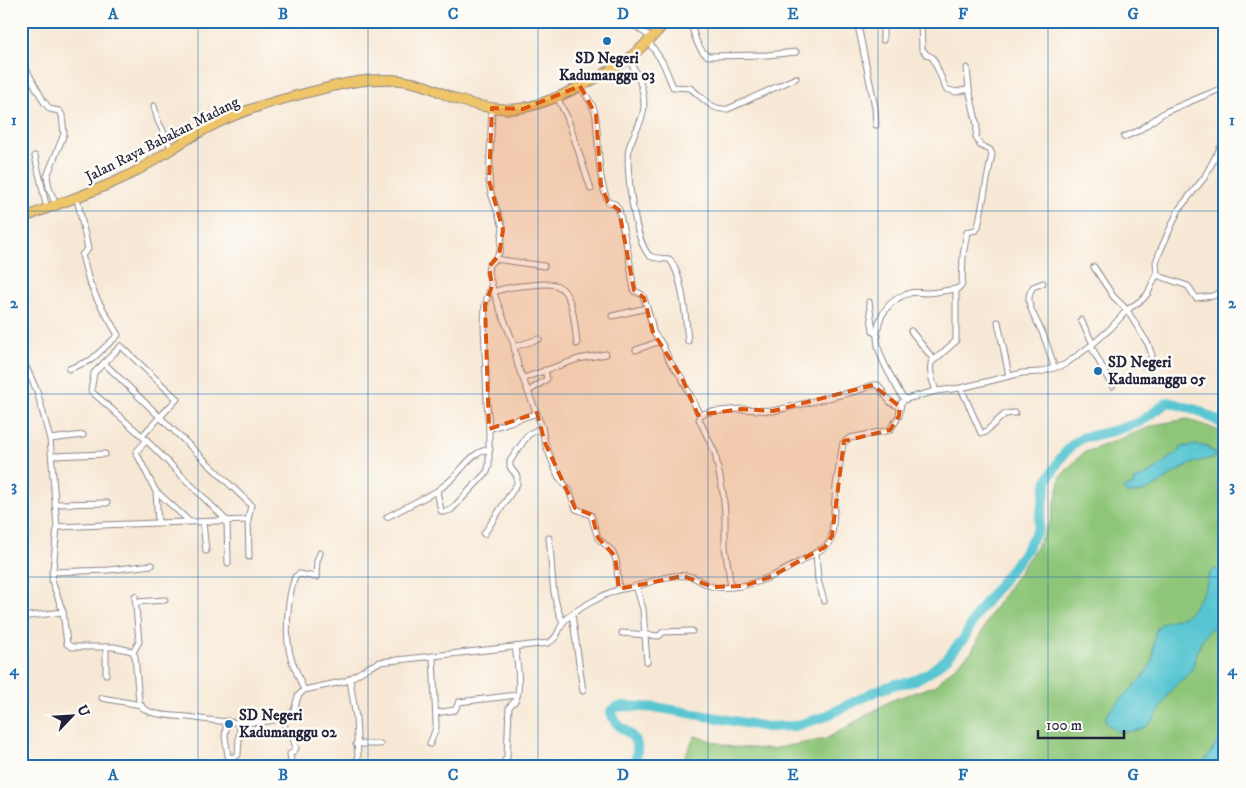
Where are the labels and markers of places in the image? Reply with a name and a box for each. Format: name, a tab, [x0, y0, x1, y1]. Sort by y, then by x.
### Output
marker: SD Negeri Kadumanggu 03	[601, 35, 613, 47]
place label: SD Negeri Kadumanggu 03	[559, 49, 655, 85]
place label: SD Negeri Kadumanggu 05	[1108, 353, 1206, 389]
marker: SD Negeri Kadumanggu 05	[1092, 365, 1104, 377]
place label: SD Negeri Kadumanggu 02	[239, 706, 337, 742]
marker: SD Negeri Kadumanggu 02	[223, 718, 235, 730]

